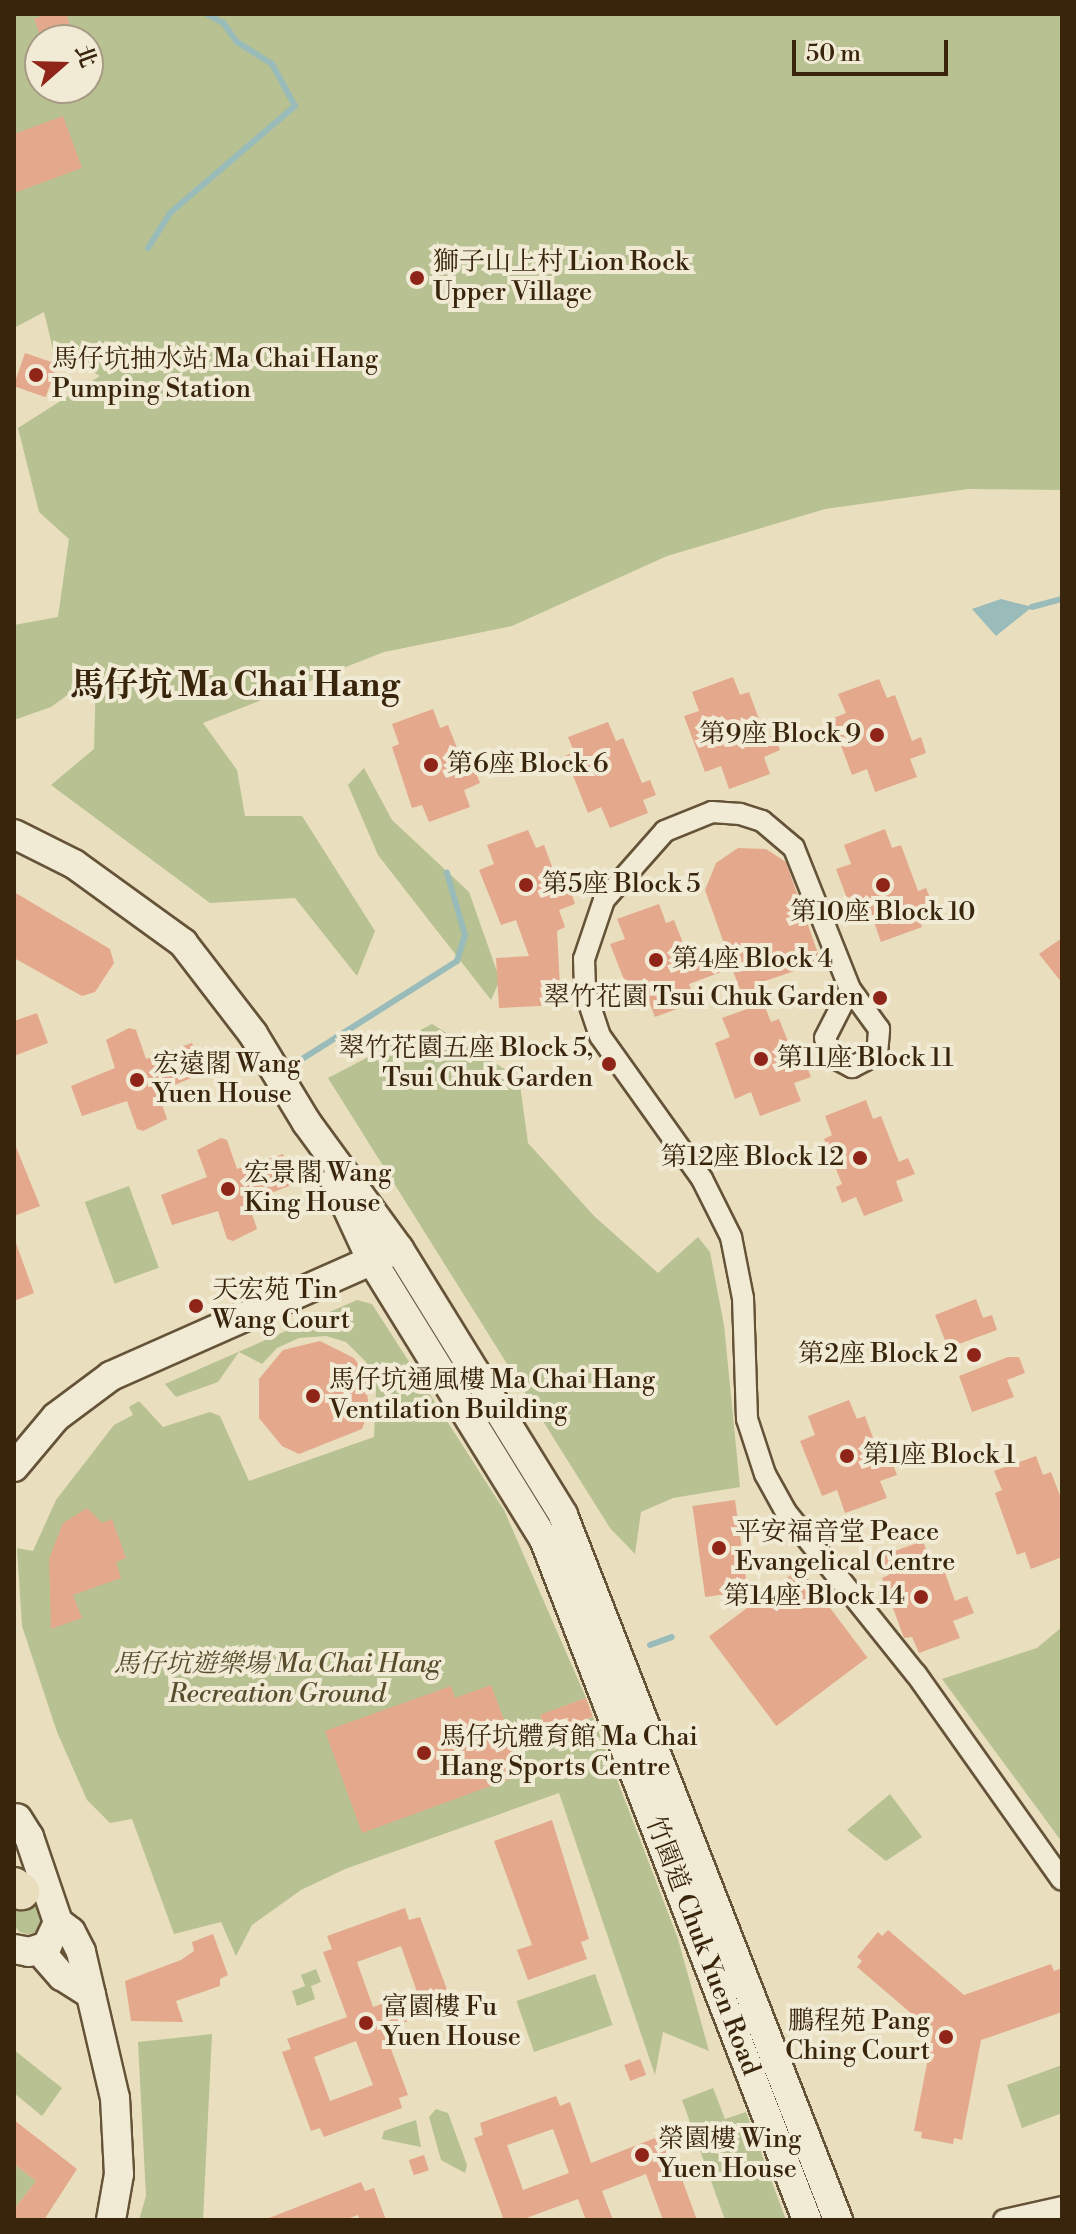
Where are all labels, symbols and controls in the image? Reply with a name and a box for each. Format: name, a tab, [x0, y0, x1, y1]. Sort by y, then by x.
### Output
north arrow	[24, 24, 104, 104]
scale bar	[796, 24, 952, 74]
text: 50 m	[806, 39, 861, 69]
text: 北	[69, 41, 102, 71]
place label: 獅子山上村 Lion Rock Upper Village	[433, 247, 689, 308]
marker: 獅子山上村 Lion Rock Upper Village	[408, 269, 426, 287]
place label: 馬仔坑抽水站 Ma Chai Hang Pumping Station	[52, 344, 378, 406]
marker: 馬仔坑抽水站 Ma Chai Hang Pumping Station	[27, 366, 45, 384]
district label: 馬仔坑 Ma Chai Hang	[70, 667, 400, 707]
place label: 第9座 Block 9	[699, 719, 861, 751]
marker: 第9座 Block 9	[868, 726, 886, 744]
place label: 第6座 Block 6	[447, 749, 609, 781]
marker: 第6座 Block 6	[422, 756, 440, 774]
place label: 第5座 Block 5	[542, 869, 701, 901]
marker: 第5座 Block 5	[517, 876, 535, 894]
marker: 第10座 Block 10	[874, 876, 892, 894]
place label: 第10座 Block 10	[790, 897, 976, 929]
place label: 第4座 Block 4	[672, 944, 833, 976]
marker: 第4座 Block 4	[647, 951, 665, 969]
place label: 翠竹花園 Tsui Chuk Garden	[544, 982, 864, 1014]
marker: 翠竹花園 Tsui Chuk Garden	[871, 989, 889, 1007]
place label: 翠竹花園五座 Block 5, Tsui Chuk Garden	[339, 1033, 593, 1094]
place label: 第11座 Block 11	[777, 1043, 953, 1075]
place label: 宏遠閣 Wang Yuen House	[153, 1049, 300, 1110]
marker: 第11座 Block 11	[752, 1050, 770, 1068]
marker: 翠竹花園五座 Block 5, Tsui Chuk Garden	[600, 1055, 618, 1073]
marker: 宏遠閣 Wang Yuen House	[128, 1071, 146, 1089]
place label: 第12座 Block 12	[661, 1142, 844, 1174]
marker: 第12座 Block 12	[851, 1149, 869, 1167]
place label: 宏景閣 Wang King House	[244, 1158, 391, 1220]
marker: 宏景閣 Wang King House	[219, 1180, 237, 1198]
place label: 天宏苑 Tin Wang Court	[212, 1275, 350, 1336]
marker: 天宏苑 Tin Wang Court	[187, 1297, 205, 1315]
place label: 第2座 Block 2	[798, 1339, 958, 1371]
marker: 第2座 Block 2	[965, 1346, 983, 1364]
place label: 馬仔坑通風樓 Ma Chai Hang Ventilation Building	[329, 1365, 655, 1426]
marker: 馬仔坑通風樓 Ma Chai Hang Ventilation Building	[304, 1387, 322, 1405]
place label: 第1座 Block 1	[863, 1440, 1015, 1472]
marker: 第1座 Block 1	[838, 1447, 856, 1465]
place label: 平安福音堂 Peace Evangelical Centre	[735, 1517, 955, 1578]
marker: 平安福音堂 Peace Evangelical Centre	[710, 1539, 728, 1557]
place label: 第14座 Block 14	[724, 1581, 905, 1613]
marker: 第14座 Block 14	[912, 1588, 930, 1606]
park label: 馬仔坑遊樂場 Ma Chai Hang Recreation Ground	[113, 1649, 441, 1710]
place label: 馬仔坑體育館 Ma Chai Hang Sports Centre	[440, 1722, 698, 1784]
marker: 馬仔坑體育館 Ma Chai Hang Sports Centre	[415, 1744, 433, 1762]
street label: 竹園道 Chuk Yuen Road	[638, 1812, 766, 2080]
place label: 富園樓 Fu Yuen House	[382, 1992, 521, 2054]
place label: 鵬程苑 Pang Ching Court	[785, 2006, 930, 2068]
marker: 富園樓 Fu Yuen House	[357, 2014, 375, 2032]
marker: 鵬程苑 Pang Ching Court	[937, 2028, 955, 2046]
place label: 榮園樓 Wing Yuen House	[658, 2124, 802, 2186]
marker: 榮園樓 Wing Yuen House	[633, 2146, 651, 2164]

